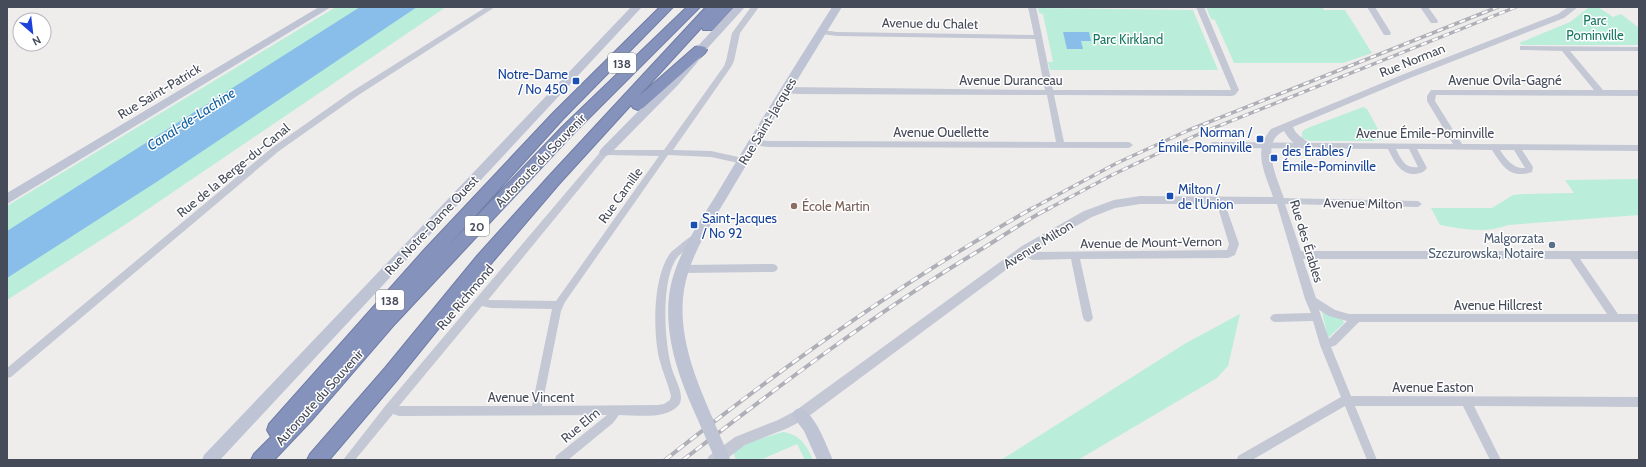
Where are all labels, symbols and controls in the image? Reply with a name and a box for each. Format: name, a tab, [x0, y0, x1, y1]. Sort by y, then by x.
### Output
north arrow	[12, 12, 52, 52]
park label: Parc Pominville	[1566, 12, 1624, 43]
street label: Avenue du Chalet	[882, 14, 979, 32]
park label: Parc Kirkland	[1093, 31, 1163, 47]
text: N	[30, 33, 43, 49]
street label: Rue Norman	[1377, 40, 1447, 80]
road number: 138	[608, 53, 636, 73]
street label: Rue Saint-Patrick	[115, 60, 204, 122]
place label: Notre-Dame / No 450	[498, 66, 568, 97]
street label: Avenue Duranceau	[959, 72, 1063, 88]
street label: Avenue Ovila-Gagné	[1448, 72, 1562, 88]
street label: Rue Saint-Jacques	[735, 74, 800, 168]
marker: Notre-Dame / No 450	[571, 76, 581, 86]
water label: Canal-de-Lachine	[143, 83, 239, 154]
street label: Autoroute du Souvenir	[491, 109, 589, 210]
street label: Rue de la Berge-du-Canal	[173, 120, 293, 220]
street label: Avenue Ouellette	[893, 124, 989, 140]
place label: Norman / Émile-Pominville	[1158, 124, 1253, 155]
street label: Avenue Émile-Pominville	[1356, 124, 1494, 141]
marker: Norman / Émile-Pominville	[1255, 134, 1265, 144]
place label: des Érables / Émile-Pominville	[1282, 142, 1376, 174]
marker: des Érables / Émile-Pominville	[1269, 153, 1279, 163]
street label: Rue Camille	[594, 164, 646, 226]
street label: Rue Notre-Dame Ouest	[381, 171, 482, 278]
place label: Milton / de l'Union	[1178, 181, 1234, 212]
marker: Milton / de l'Union	[1165, 191, 1175, 201]
street label: Avenue Milton	[1323, 194, 1403, 212]
place label: École Martin	[802, 197, 870, 214]
street label: Rue des Érables	[1287, 197, 1328, 285]
marker: École Martin	[789, 201, 799, 211]
place label: Saint-Jacques / No 92	[701, 210, 778, 241]
road number: 20	[465, 216, 489, 236]
street label: Avenue Milton	[1000, 216, 1076, 272]
marker: Saint-Jacques / No 92	[689, 220, 699, 230]
place label: Malgorzata Szczurowska, Notaire	[1428, 230, 1545, 261]
street label: Avenue de Mount-Vernon	[1080, 233, 1222, 251]
marker: Malgorzata Szczurowska, Notaire	[1547, 240, 1557, 250]
street label: Rue Richmond	[433, 261, 497, 333]
road number: 138	[376, 290, 404, 310]
street label: Avenue Hillcrest	[1454, 297, 1543, 313]
street label: Autoroute du Souvenir	[272, 345, 367, 448]
street label: Avenue Easton	[1392, 379, 1474, 395]
street label: Avenue Vincent	[488, 389, 575, 405]
street label: Rue Elm	[557, 404, 603, 446]

